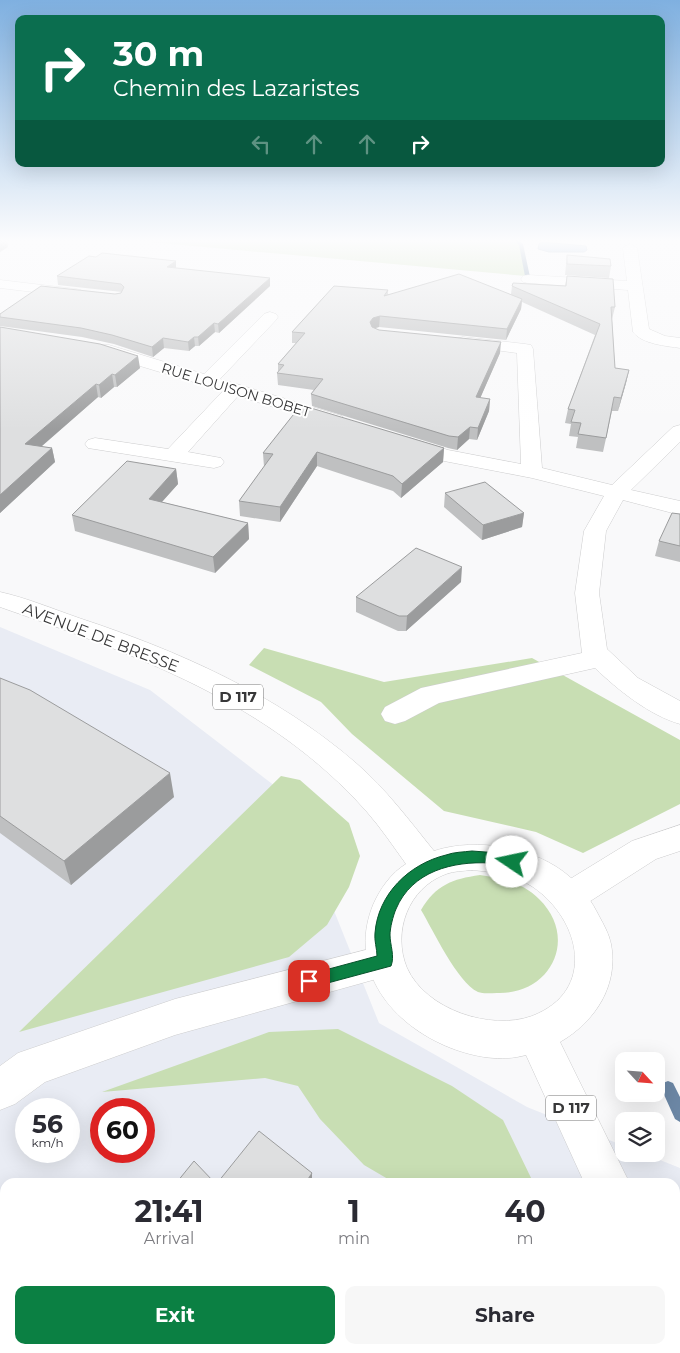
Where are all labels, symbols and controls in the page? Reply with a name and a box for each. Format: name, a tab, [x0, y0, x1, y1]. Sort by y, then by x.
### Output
text: 30 m	[113, 32, 204, 75]
icon: right	[30, 35, 95, 100]
text: Chemin des Lazaristes	[113, 75, 359, 102]
icon: left	[247, 130, 275, 158]
icon: ahead	[300, 130, 328, 158]
icon: ahead	[353, 130, 381, 158]
icon: right	[406, 130, 434, 158]
street label: RUE LOUISON BOBET	[159, 359, 313, 421]
street label: AVENUE DE BRESSE	[20, 599, 182, 676]
road number: D 117	[213, 684, 263, 710]
position arrow	[485, 835, 537, 887]
pin	[288, 960, 330, 1002]
icon: arrive	[295, 967, 323, 995]
north arrow	[615, 1052, 665, 1102]
map controls	[615, 1052, 665, 1162]
road number: D 117	[546, 1096, 596, 1120]
speed limit sign: 60	[90, 1098, 155, 1163]
text: 56	[32, 1109, 63, 1139]
button: layers	[615, 1112, 665, 1162]
text: km/h	[31, 1135, 64, 1150]
text: 21:41	[134, 1193, 203, 1230]
text: 1	[348, 1193, 360, 1230]
text: 40	[504, 1193, 546, 1230]
text: Arrival	[144, 1229, 194, 1248]
text: min	[338, 1229, 370, 1248]
text: m	[517, 1229, 533, 1248]
button: Exit	[15, 1286, 335, 1344]
button: Share	[345, 1286, 665, 1344]

